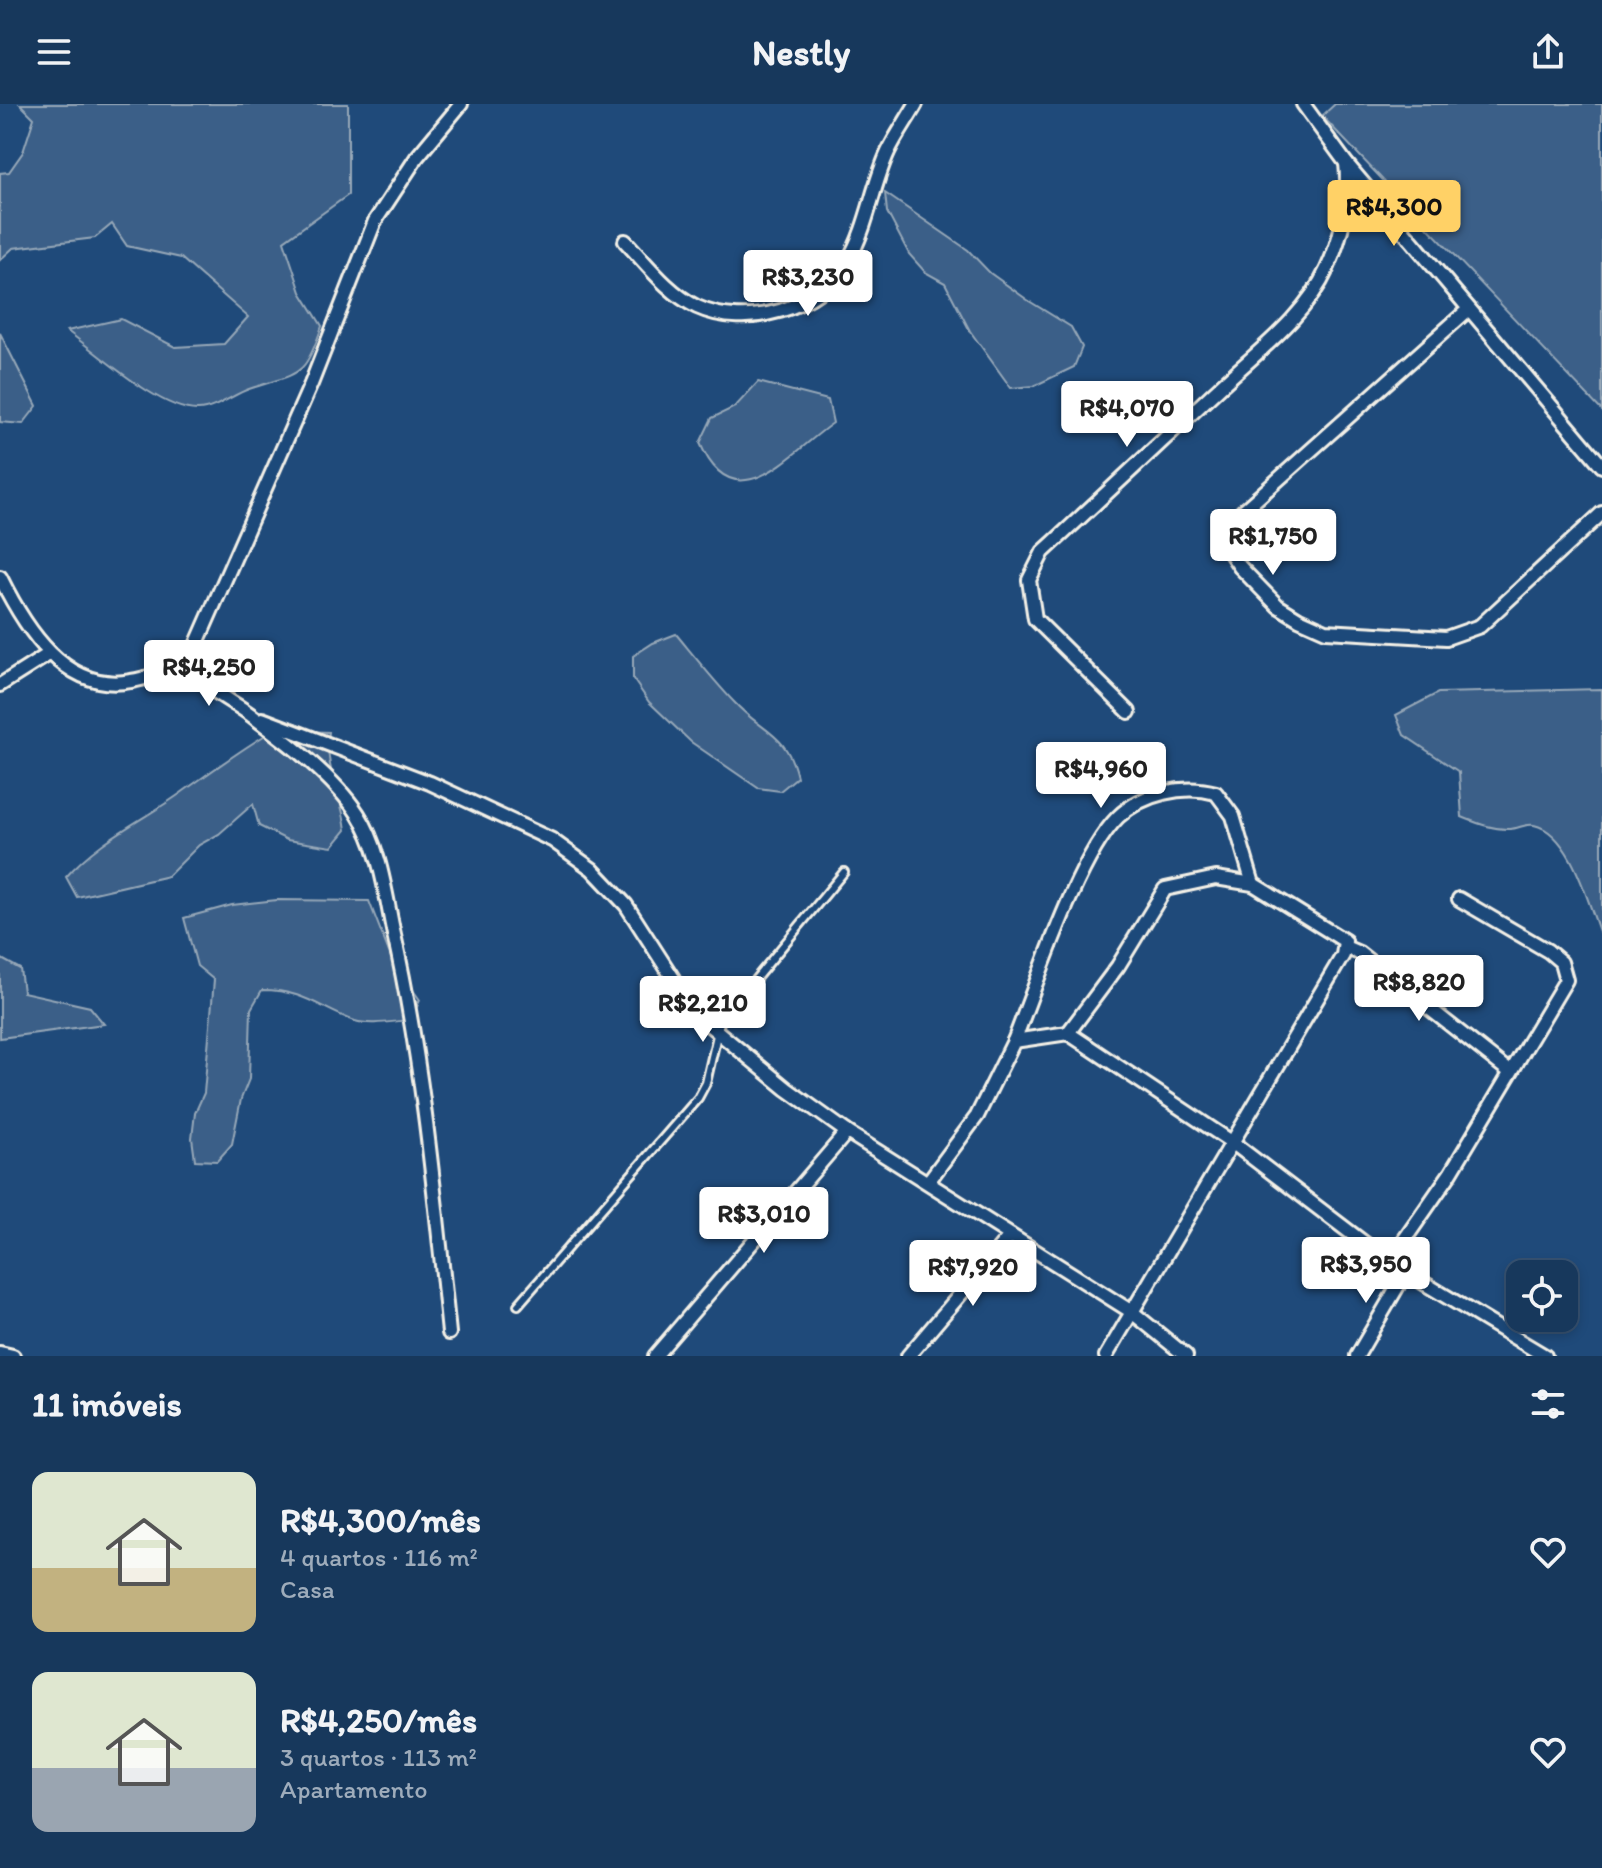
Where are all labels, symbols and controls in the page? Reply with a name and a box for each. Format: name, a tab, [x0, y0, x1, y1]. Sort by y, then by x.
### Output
icon: menu	[32, 30, 76, 74]
icon: share	[1526, 30, 1570, 74]
text: Nestly	[752, 31, 850, 74]
pin: R$4,300	[1320, 180, 1468, 248]
text: R$4,300	[1346, 190, 1442, 222]
pin: R$3,230	[734, 250, 882, 318]
text: R$3,230	[761, 260, 855, 292]
pin: R$4,070	[1053, 381, 1201, 449]
text: R$4,070	[1079, 391, 1175, 423]
pin: R$1,750	[1199, 509, 1347, 577]
text: R$1,750	[1228, 519, 1318, 551]
pin: R$4,250	[135, 640, 283, 708]
text: R$4,250	[162, 650, 256, 682]
pin: R$4,960	[1027, 742, 1175, 810]
text: R$4,960	[1054, 752, 1148, 784]
pin: R$8,820	[1345, 955, 1493, 1023]
text: R$8,820	[1372, 965, 1466, 997]
pin: R$2,210	[629, 976, 777, 1044]
text: R$2,210	[658, 986, 748, 1018]
pin: R$3,010	[690, 1187, 838, 1255]
text: R$3,010	[717, 1197, 811, 1229]
pin: R$3,950	[1292, 1237, 1440, 1305]
pin: R$7,920	[899, 1240, 1047, 1308]
text: R$3,950	[1320, 1247, 1412, 1279]
text: R$7,920	[927, 1250, 1019, 1282]
map controls	[1506, 1260, 1578, 1332]
button: locate	[1506, 1260, 1578, 1332]
icon: filters	[1526, 1382, 1570, 1426]
text: 11 imóveis	[32, 1384, 182, 1425]
text: R$4,300/mês	[280, 1500, 481, 1541]
icon: home	[96, 1504, 192, 1600]
icon: heart	[1526, 1530, 1570, 1574]
text: 4 quartos · 116 m²	[280, 1541, 478, 1573]
text: Casa	[280, 1573, 335, 1605]
text: R$4,250/mês	[280, 1700, 477, 1741]
icon: home	[96, 1704, 192, 1800]
icon: heart	[1526, 1730, 1570, 1774]
text: 3 quartos · 113 m²	[280, 1741, 477, 1773]
text: Apartamento	[280, 1773, 428, 1805]

